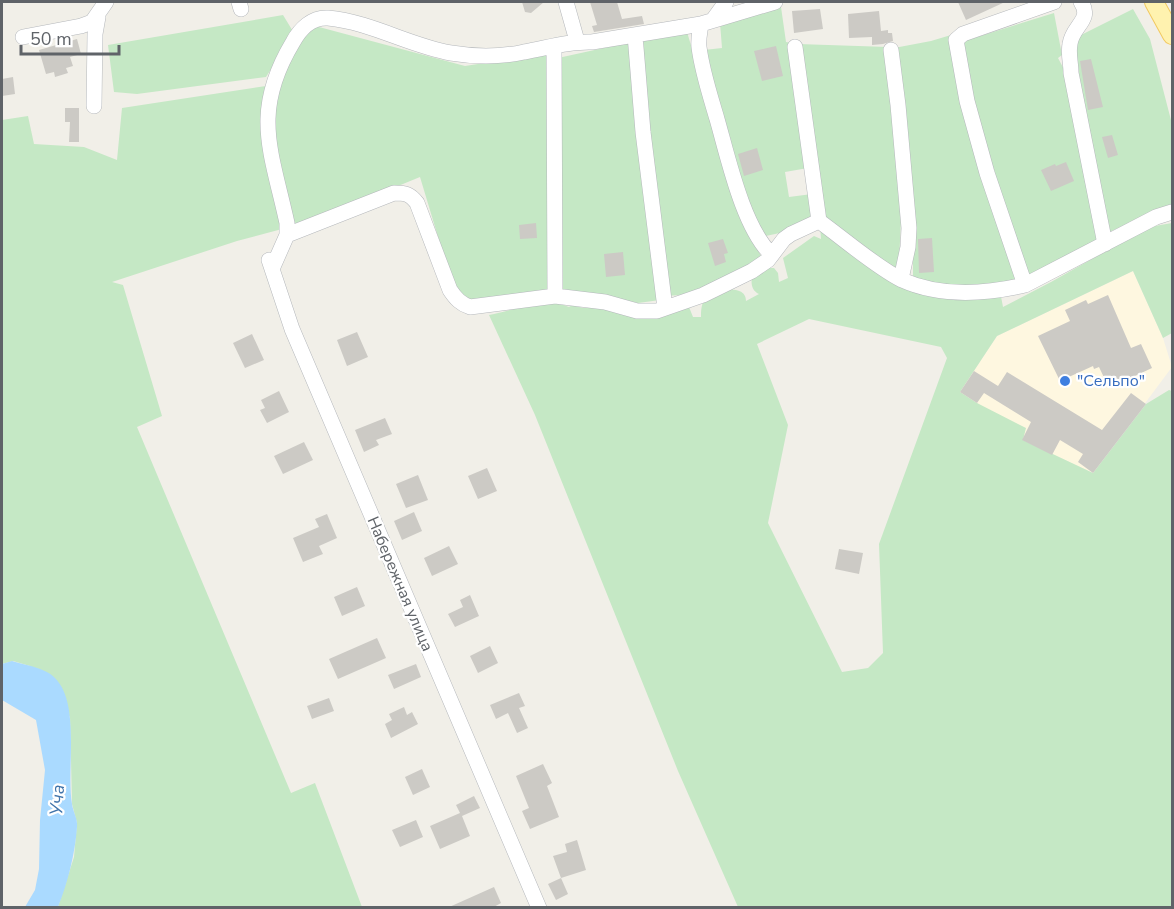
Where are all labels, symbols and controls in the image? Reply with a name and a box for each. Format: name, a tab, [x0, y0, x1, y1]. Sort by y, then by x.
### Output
scale bar	[21, 18, 118, 56]
text: 50 m	[30, 27, 72, 51]
place label: "Сельпо"	[1077, 370, 1145, 392]
marker: "Сельпо"	[1058, 374, 1072, 388]
street label: Набережная улица	[362, 513, 438, 655]
water label: Уча	[44, 784, 70, 816]

